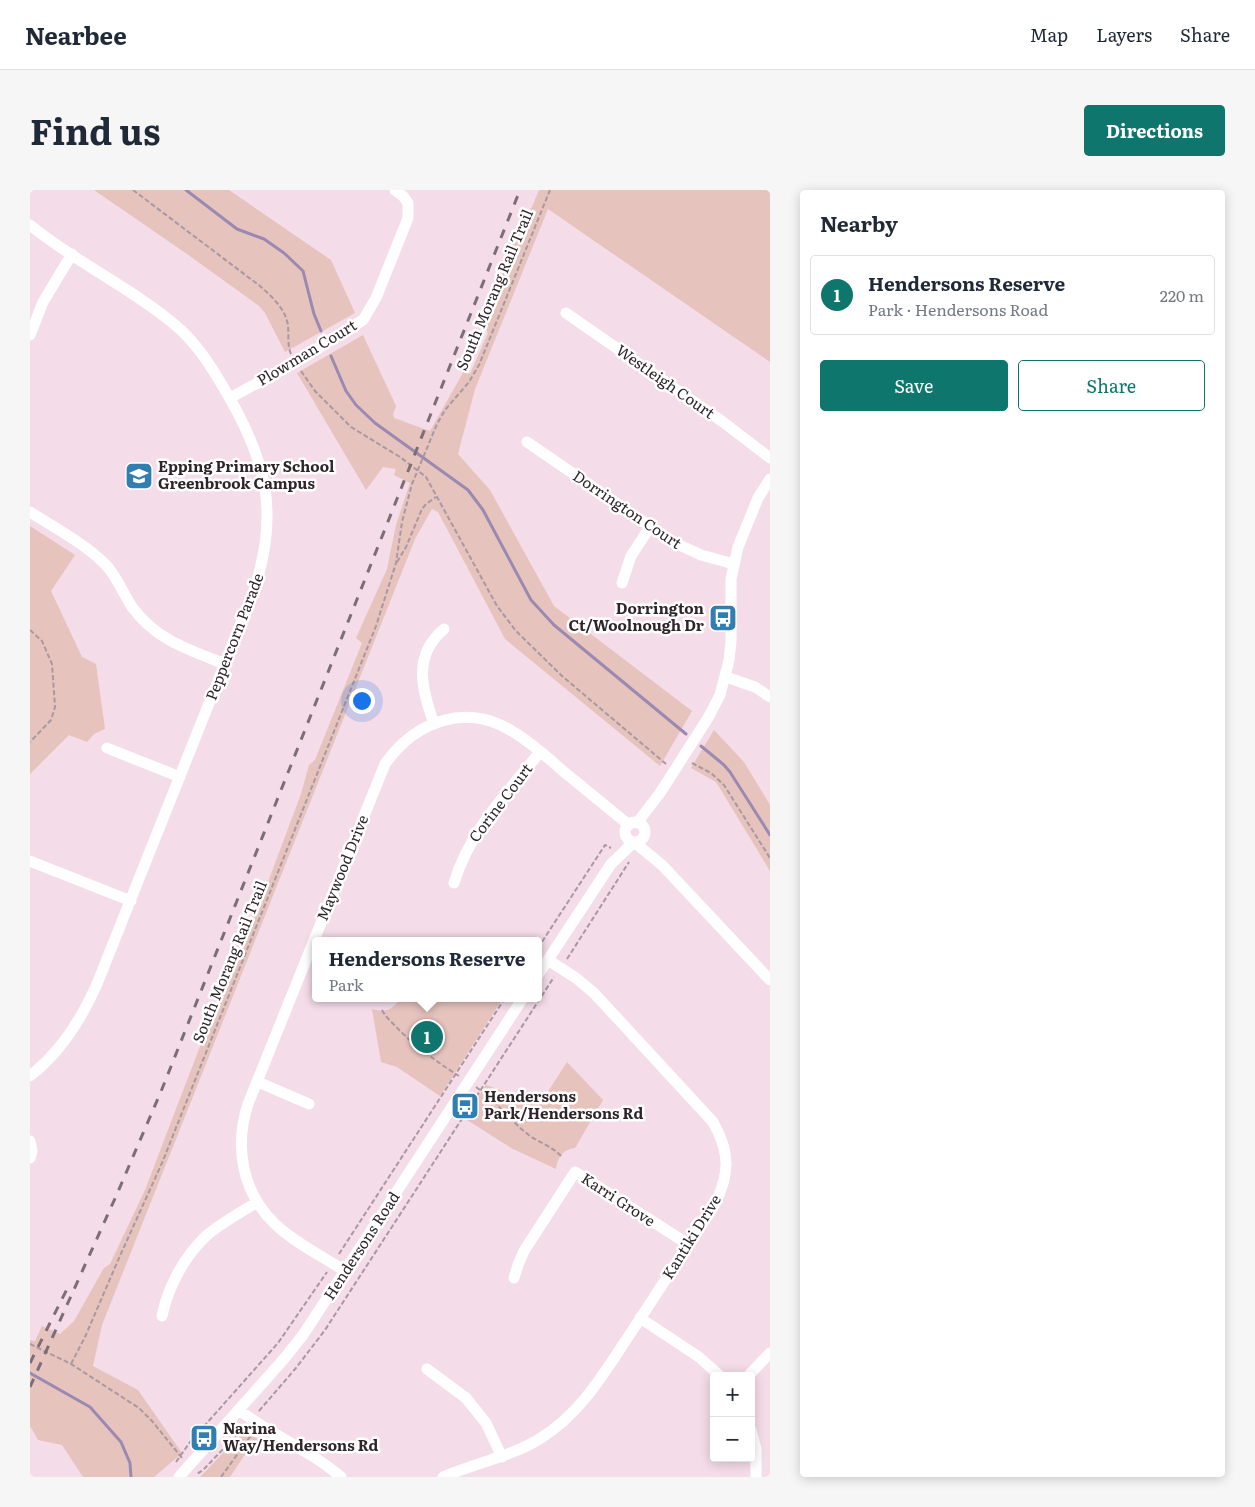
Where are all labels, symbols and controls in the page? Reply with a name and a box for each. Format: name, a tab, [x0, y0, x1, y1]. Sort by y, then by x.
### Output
text: Nearbee	[25, 17, 127, 52]
text: Map	[1030, 21, 1068, 48]
text: Layers	[1096, 21, 1152, 48]
text: Share	[1180, 21, 1230, 48]
text: Find us	[30, 104, 160, 156]
button: Directions	[1084, 105, 1225, 156]
street label: South Morang Rail Trail	[449, 205, 538, 374]
text: Nearby	[820, 207, 898, 238]
text: Hendersons Reserve	[868, 269, 1065, 297]
text: 1	[834, 283, 840, 307]
text: 220 m	[1160, 283, 1204, 307]
text: Park · Hendersons Road	[868, 297, 1048, 321]
street label: Plowman Court	[252, 313, 360, 391]
street label: Westleigh Court	[612, 338, 720, 423]
button: Save	[820, 360, 1008, 411]
button: Share	[1018, 360, 1205, 411]
place label: Epping Primary School Greenbrook Campus	[158, 454, 335, 494]
school or university icon: Epping Primary School Greenbrook Campus	[124, 461, 154, 491]
street label: Dorrington Court	[569, 464, 687, 554]
street label: Peppercorn Parade	[199, 569, 269, 703]
place label: Dorrington Ct/Woolnough Dr	[569, 596, 705, 636]
bus stop icon: Dorrington Ct/Woolnough Dr	[708, 603, 738, 633]
your location	[349, 688, 375, 714]
street label: Corine Court	[462, 758, 537, 846]
street label: Maywood Drive	[310, 811, 373, 924]
street label: South Morang Rail Trail	[186, 877, 272, 1046]
popup	[312, 937, 542, 1002]
text: Hendersons Reserve	[328, 944, 526, 972]
text: Park	[328, 972, 363, 996]
pin: 1	[411, 1018, 443, 1056]
place label: Hendersons Park/Hendersons Rd	[484, 1084, 643, 1124]
bus stop icon: Hendersons Park/Hendersons Rd	[450, 1091, 480, 1121]
street label: Karri Grove	[577, 1166, 661, 1231]
street label: Hendersons Road	[317, 1186, 404, 1304]
street label: Kantiki Drive	[656, 1189, 726, 1283]
map controls	[710, 1372, 755, 1462]
button: +	[710, 1372, 755, 1417]
place label: Narina Way/Hendersons Rd	[223, 1416, 379, 1456]
button: −	[710, 1417, 755, 1462]
bus stop icon: Narina Way/Hendersons Rd	[189, 1423, 219, 1453]

